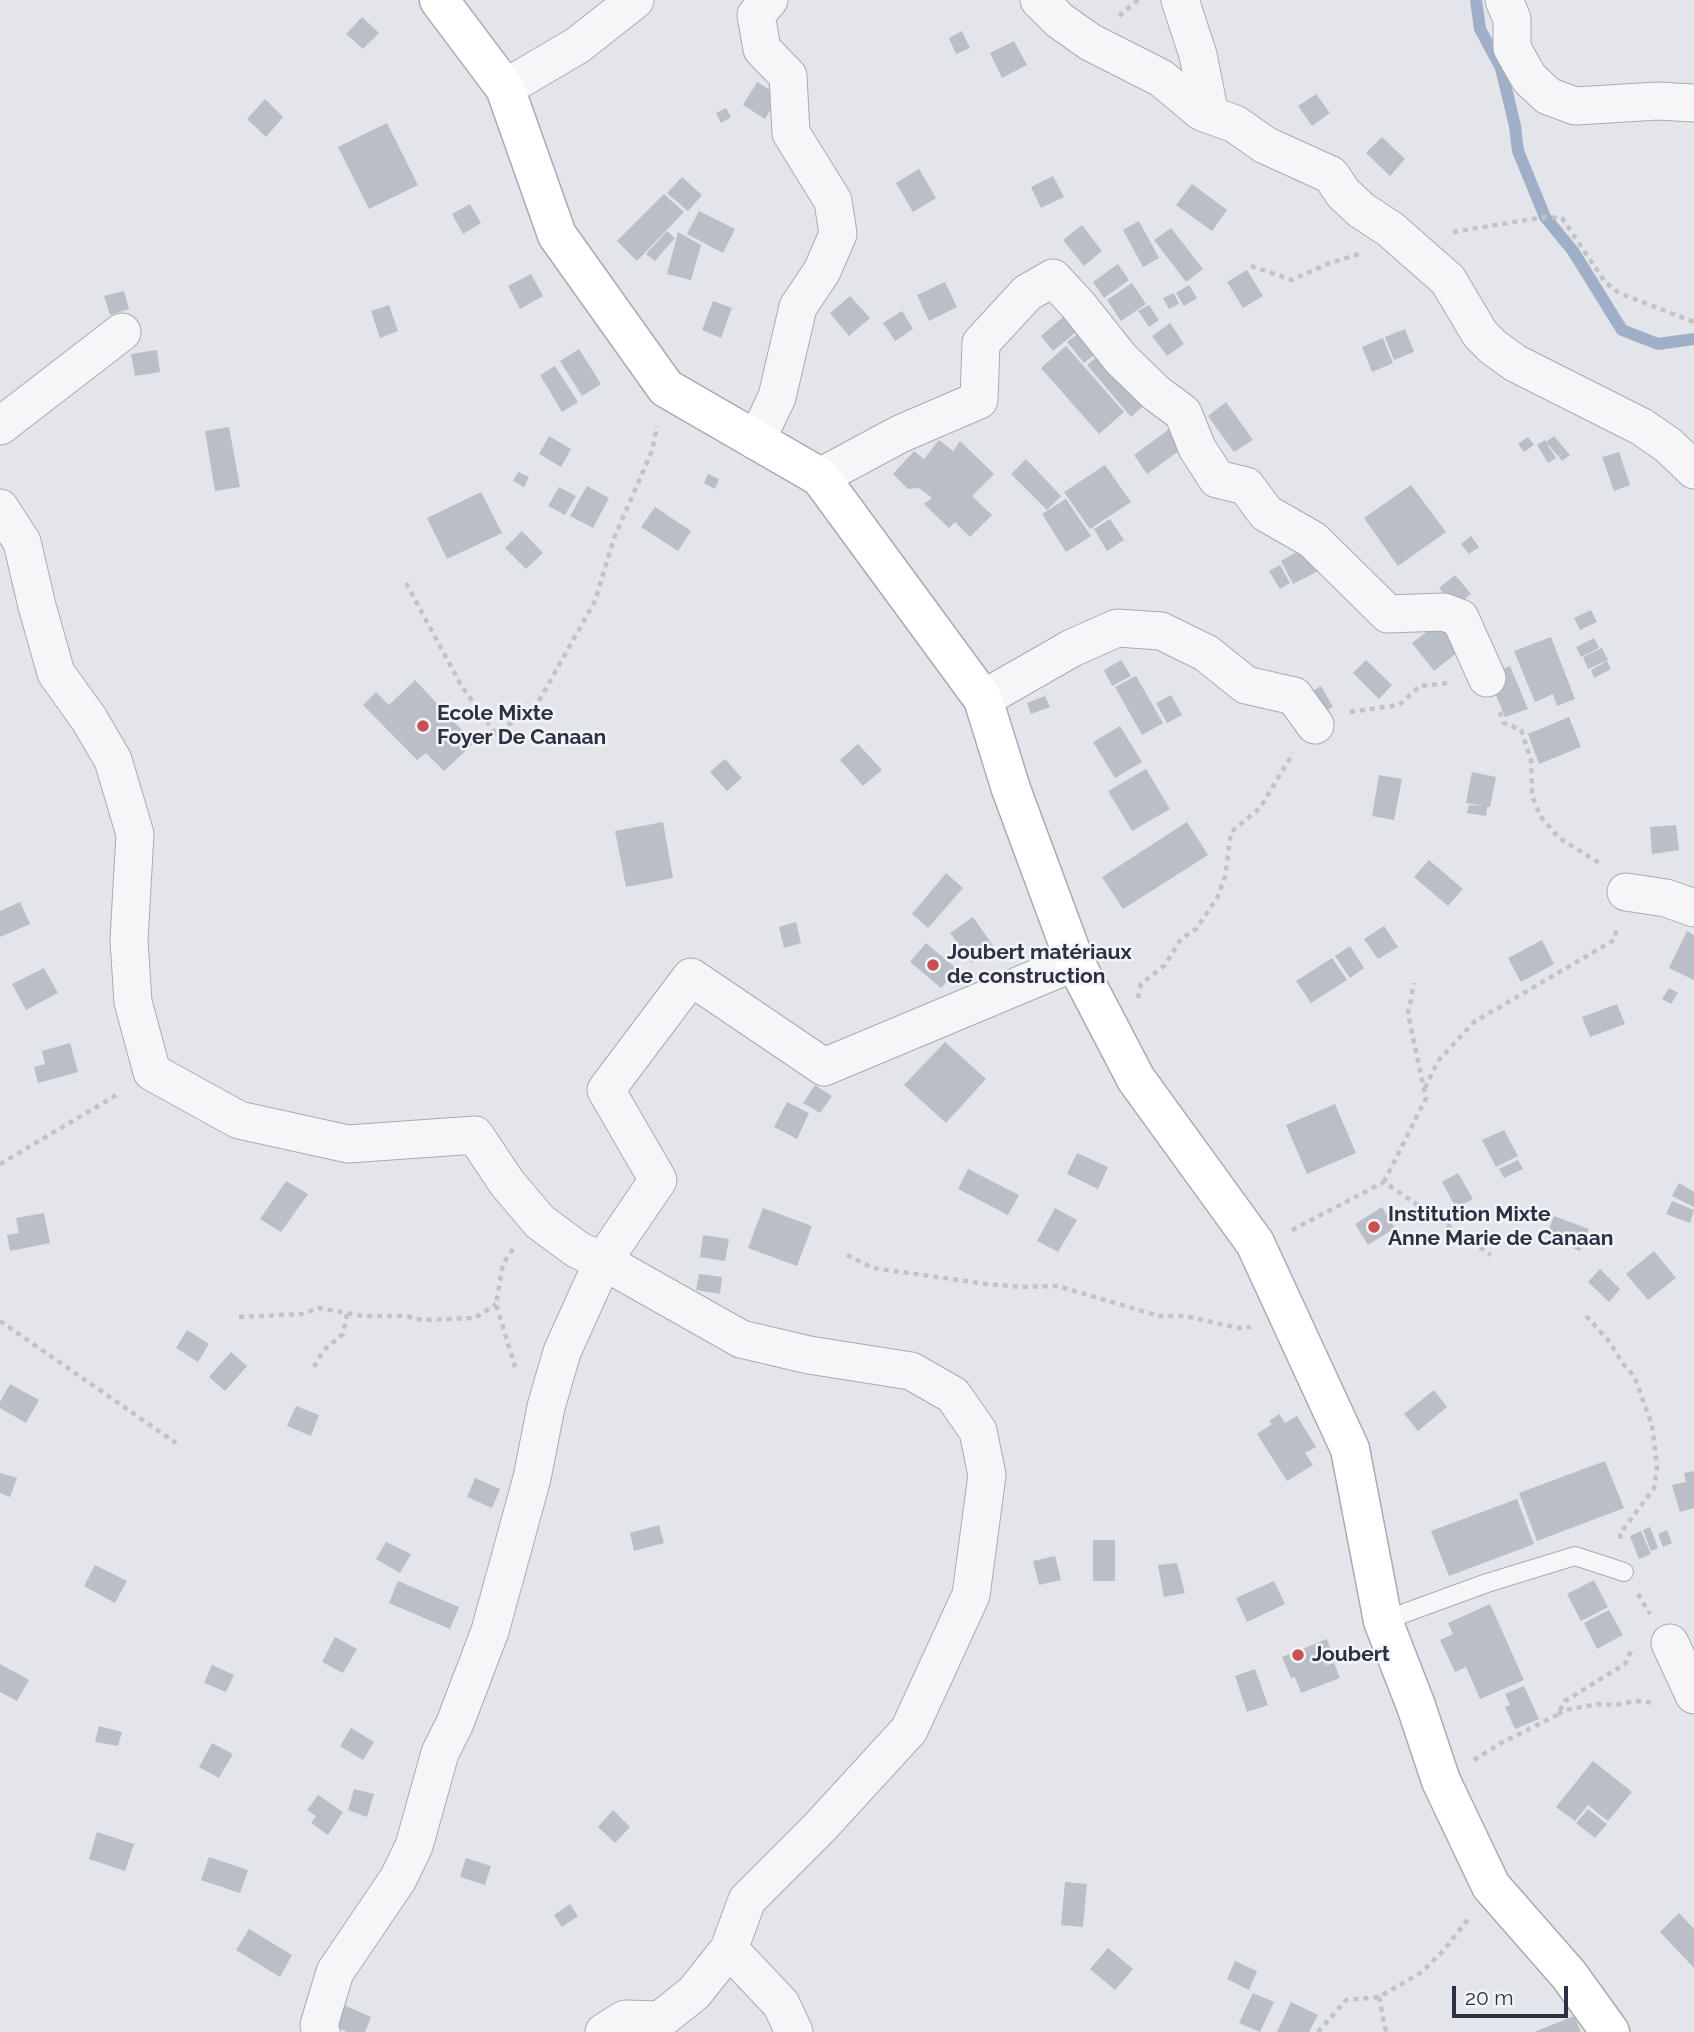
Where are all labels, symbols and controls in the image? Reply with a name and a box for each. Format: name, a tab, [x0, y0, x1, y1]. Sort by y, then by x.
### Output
place label: Ecole Mixte Foyer De Canaan	[437, 701, 606, 751]
marker: Ecole Mixte Foyer De Canaan	[415, 718, 431, 734]
place label: Joubert matériaux de construction	[947, 940, 1132, 990]
marker: Joubert matériaux de construction	[925, 957, 941, 973]
place label: Institution Mixte Anne Marie de Canaan	[1388, 1202, 1613, 1252]
marker: Institution Mixte Anne Marie de Canaan	[1366, 1219, 1382, 1235]
place label: Joubert	[1312, 1642, 1390, 1668]
marker: Joubert	[1290, 1647, 1306, 1663]
scale bar	[1456, 1972, 1572, 2016]
text: 20 m	[1465, 1985, 1513, 2010]

